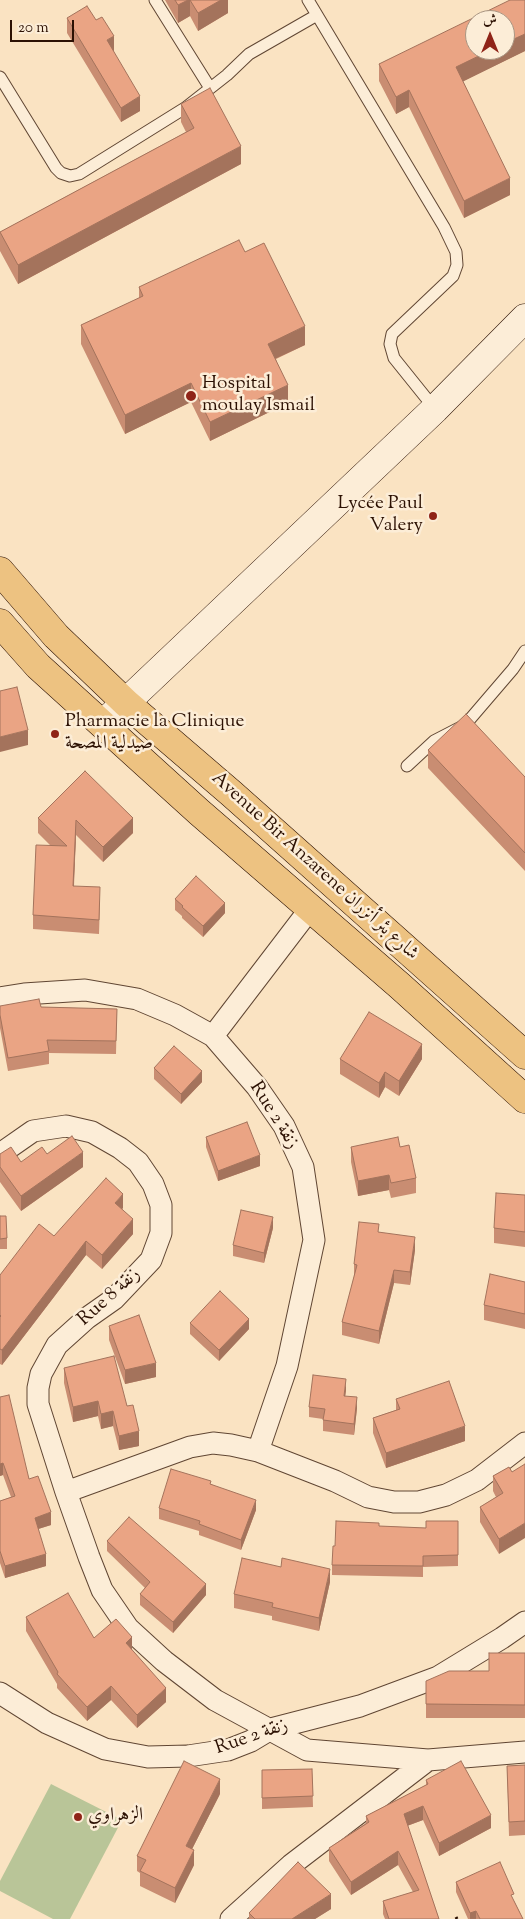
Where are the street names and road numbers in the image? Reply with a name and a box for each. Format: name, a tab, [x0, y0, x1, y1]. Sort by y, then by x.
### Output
street label: Avenue Bir Anzarene شارع بئر أنزران	[206, 768, 422, 966]
street label: Rue 2 زنقة	[243, 1078, 303, 1154]
street label: Rue 8 زنقة	[74, 1264, 146, 1332]
street label: Rue 2 زنقة	[213, 1715, 291, 1761]

